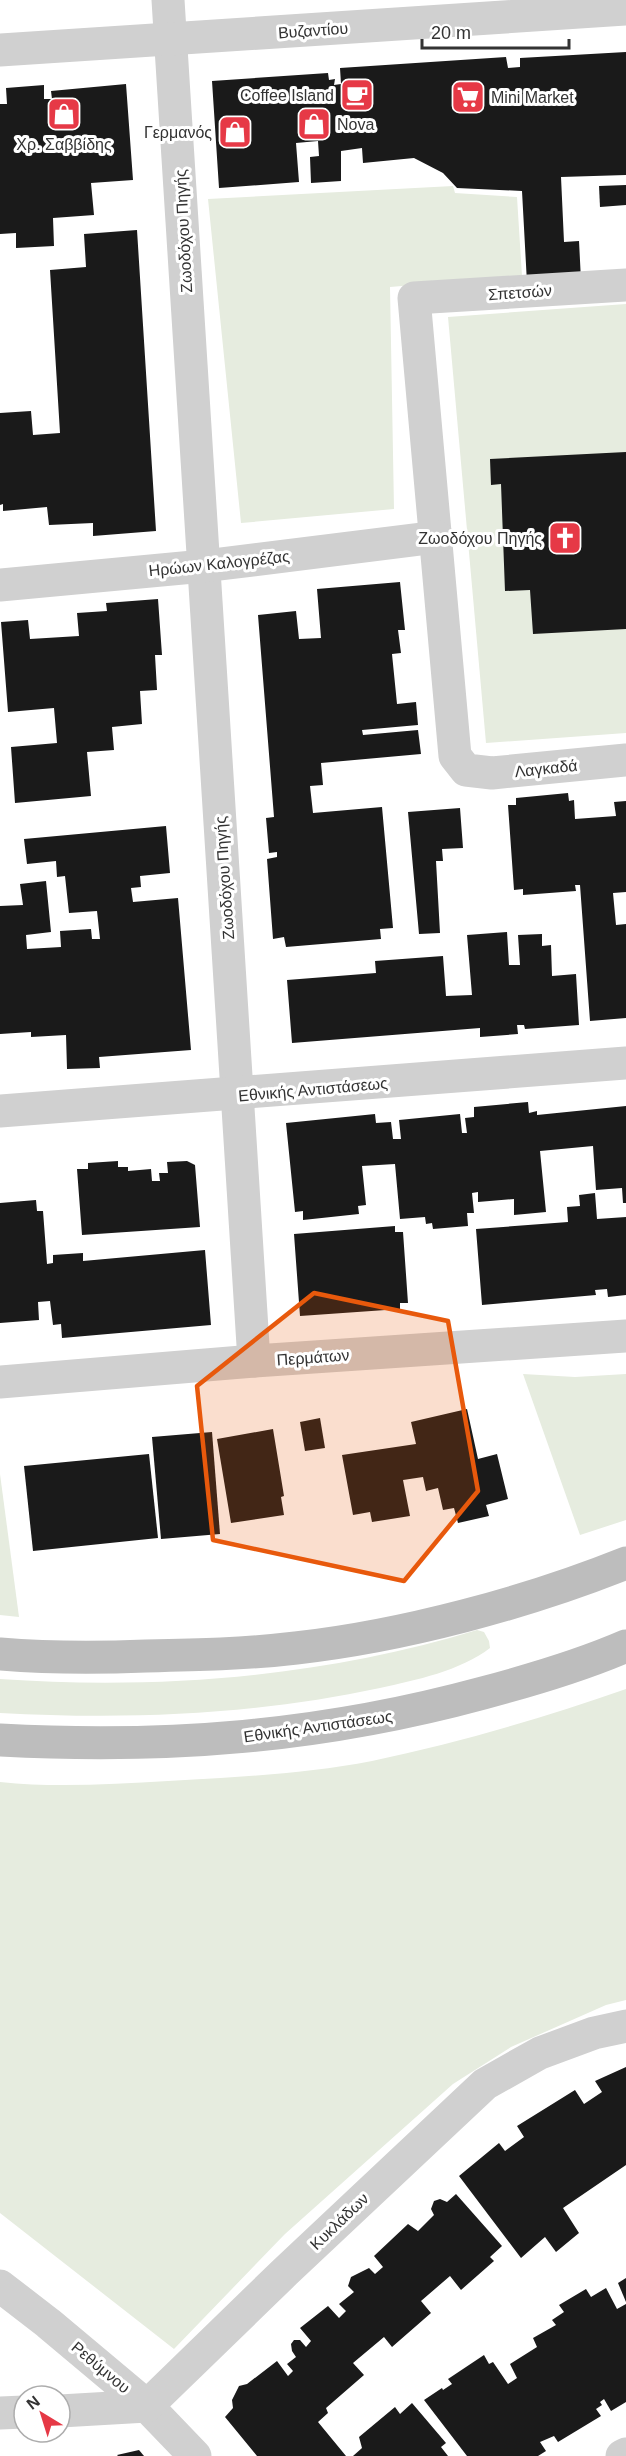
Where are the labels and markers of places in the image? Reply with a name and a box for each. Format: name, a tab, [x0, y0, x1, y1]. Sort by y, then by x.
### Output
cafe icon: Coffee Island	[339, 77, 375, 113]
supermarket icon: Mini Market	[450, 79, 486, 115]
place label: Coffee Island	[240, 87, 334, 104]
place label: Mini Market	[491, 89, 574, 106]
shop icon: Χρ. Σαββίδης	[46, 96, 82, 132]
shop icon: Nova	[296, 106, 332, 142]
shop icon: Γερμανός	[217, 114, 253, 150]
place label: Nova	[337, 116, 374, 133]
place label: Γερμανός	[144, 124, 212, 141]
place label: Χρ. Σαββίδης	[16, 136, 112, 153]
church icon: Ζωοδόχου Πηγής	[547, 520, 583, 556]
place label: Ζωοδόχου Πηγής	[418, 530, 542, 547]

